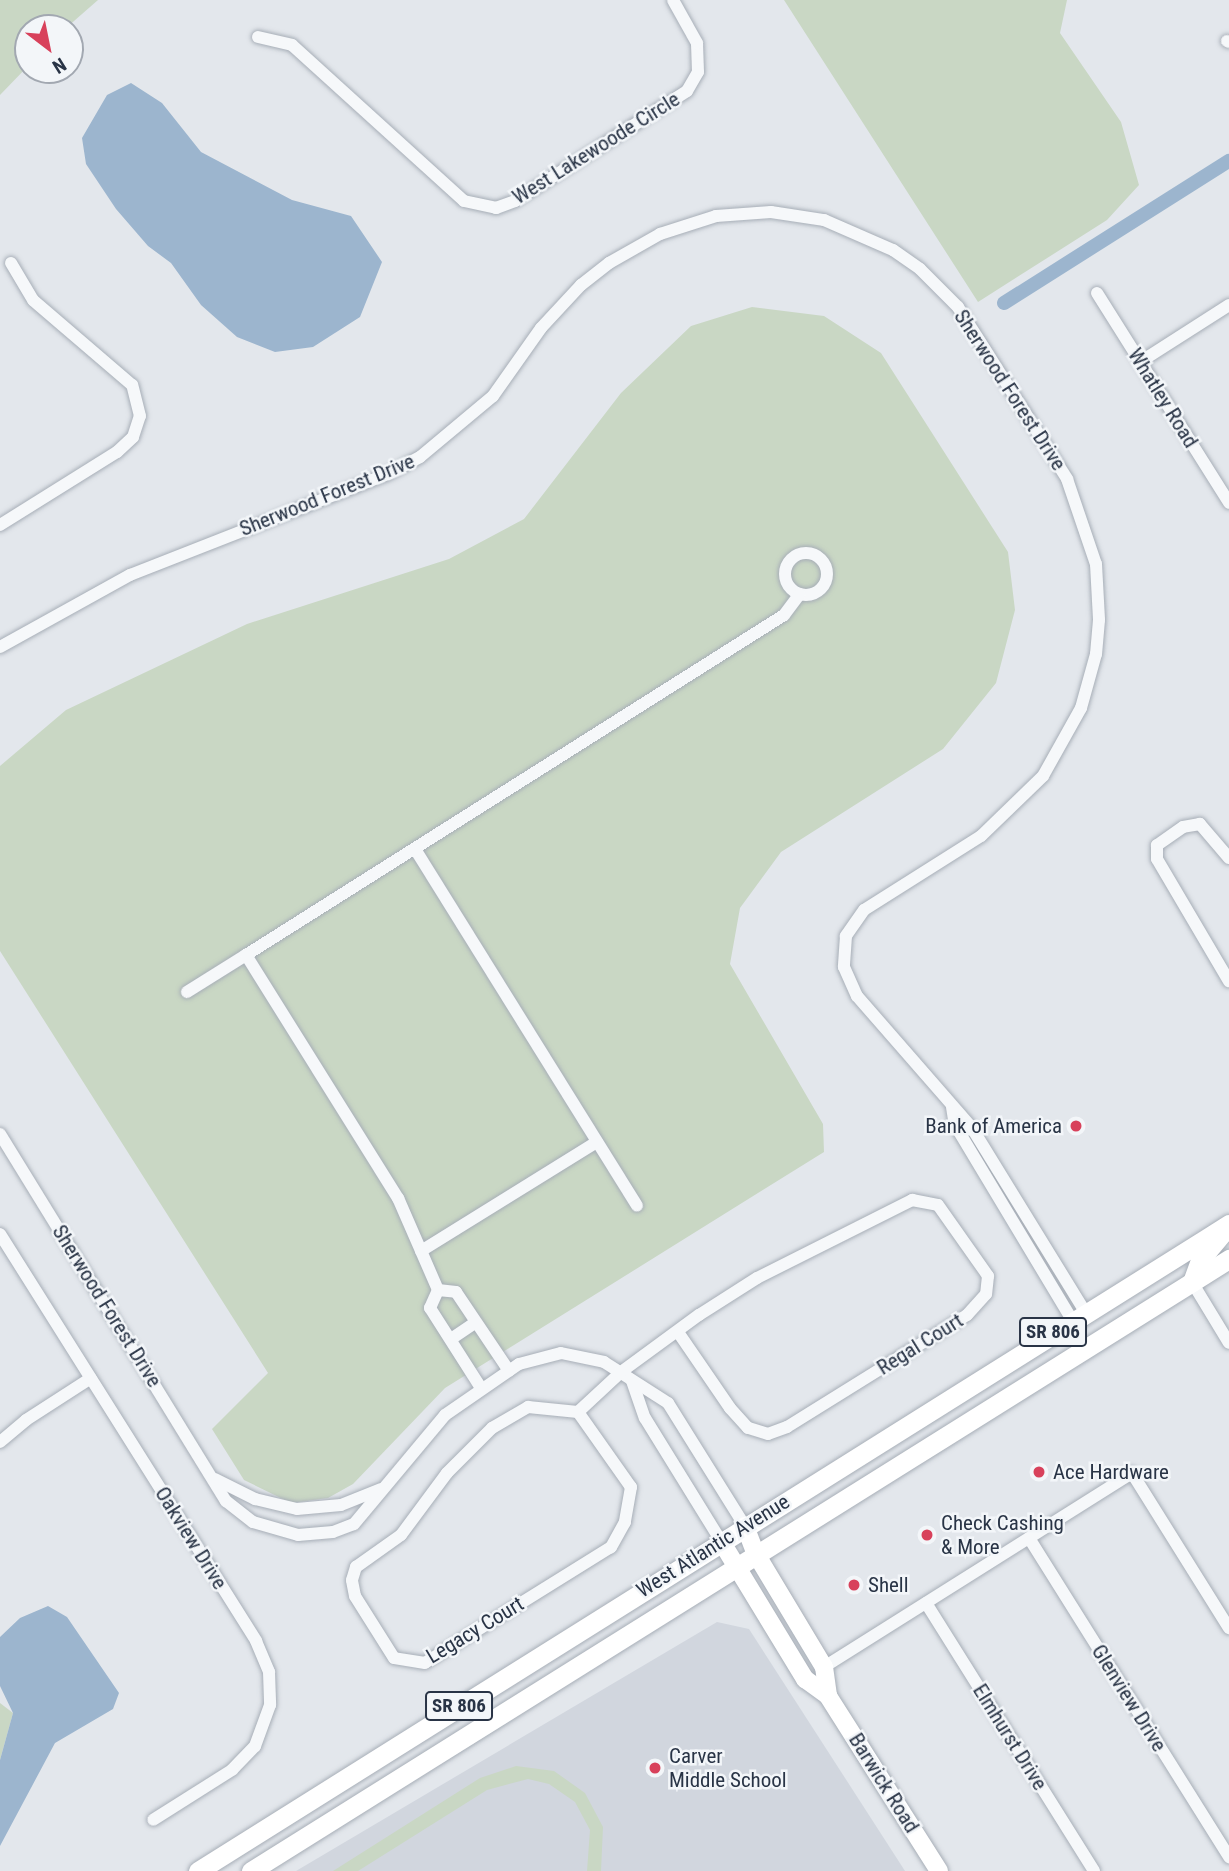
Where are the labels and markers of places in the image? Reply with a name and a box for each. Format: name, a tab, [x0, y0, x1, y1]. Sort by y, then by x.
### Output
place label: Bank of America	[925, 1113, 1062, 1139]
marker: Bank of America	[1068, 1118, 1084, 1134]
place label: Ace Hardware	[1053, 1459, 1169, 1485]
marker: Ace Hardware	[1031, 1464, 1047, 1480]
place label: Check Cashing & More	[941, 1510, 1064, 1560]
marker: Check Cashing & More	[919, 1527, 935, 1543]
place label: Shell	[868, 1572, 909, 1598]
marker: Shell	[846, 1577, 862, 1593]
place label: Carver Middle School	[669, 1743, 787, 1793]
marker: Carver Middle School	[647, 1760, 663, 1776]

